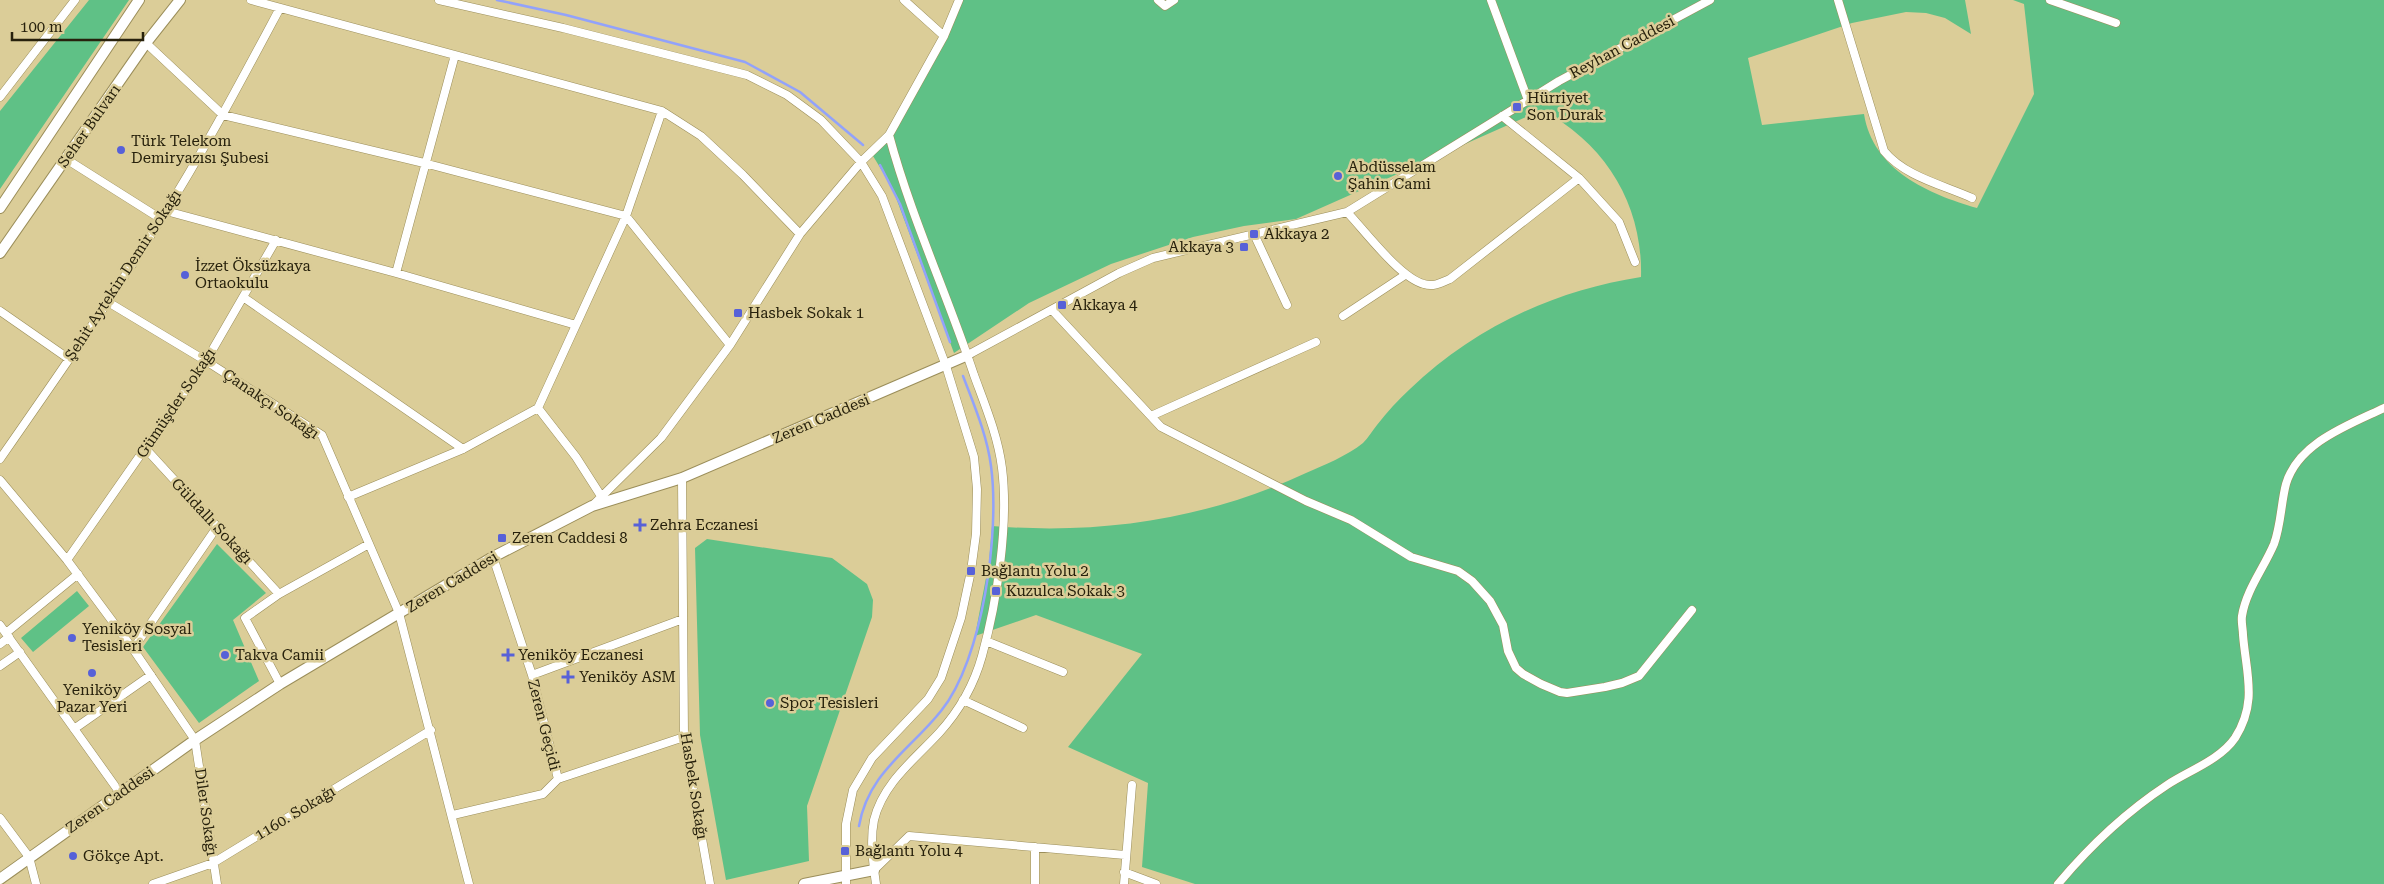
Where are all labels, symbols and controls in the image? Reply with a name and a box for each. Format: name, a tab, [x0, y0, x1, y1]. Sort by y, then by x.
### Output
scale bar	[12, 10, 144, 42]
street label: Reyhan Caddesi	[1566, 12, 1678, 82]
text: 100 m	[20, 18, 63, 36]
street label: Seher Bulvarı	[54, 81, 124, 171]
place label: Hürriyet Son Durak	[1527, 89, 1604, 124]
marker: Hürriyet Son Durak	[1511, 101, 1523, 113]
place label: Türk Telekom Demiryazısı Şubesi	[131, 132, 269, 167]
marker: Türk Telekom Demiryazısı Şubesi	[115, 144, 127, 156]
place label: Abdüsselam Şahin Cami	[1348, 158, 1436, 193]
marker: Abdüsselam Şahin Cami	[1332, 170, 1344, 182]
street label: Şehit Aytekin Demir Sokağı	[61, 186, 185, 364]
place label: Akkaya 2	[1264, 225, 1329, 243]
marker: Akkaya 2	[1248, 228, 1260, 240]
place label: Akkaya 3	[1169, 238, 1234, 256]
marker: Akkaya 3	[1238, 241, 1250, 253]
place label: İzzet Öksüzkaya Ortaokulu	[195, 257, 311, 292]
marker: İzzet Öksüzkaya Ortaokulu	[179, 269, 191, 281]
place label: Akkaya 4	[1072, 296, 1138, 314]
marker: Akkaya 4	[1056, 299, 1068, 311]
place label: Hasbek Sokak 1	[748, 304, 864, 322]
marker: Hasbek Sokak 1	[732, 307, 744, 319]
street label: Gümüşder Sokağı	[133, 345, 219, 461]
street label: Çanakçı Sokağı	[220, 365, 323, 443]
street label: Zeren Caddesi	[770, 390, 872, 448]
street label: Güldallı Sokağı	[168, 474, 257, 568]
place label: Zehra Eczanesi	[650, 516, 758, 534]
marker: Zehra Eczanesi	[634, 519, 646, 531]
place label: Zeren Caddesi 8	[512, 529, 628, 547]
marker: Zeren Caddesi 8	[496, 532, 508, 544]
street label: Zeren Caddesi	[403, 548, 501, 616]
place label: Bağlantı Yolu 2	[981, 562, 1089, 580]
marker: Bağlantı Yolu 2	[965, 565, 977, 577]
place label: Kuzulca Sokak 3	[1006, 582, 1125, 600]
marker: Kuzulca Sokak 3	[990, 585, 1002, 597]
place label: Yeniköy Sosyal Tesisleri	[82, 620, 192, 655]
marker: Yeniköy Sosyal Tesisleri	[66, 632, 78, 644]
place label: Takva Camii	[235, 646, 324, 664]
place label: Yeniköy Eczanesi	[518, 646, 644, 664]
marker: Takva Camii	[219, 649, 231, 661]
marker: Yeniköy Eczanesi	[502, 649, 514, 661]
marker: Yeniköy Pazar Yeri	[86, 667, 98, 679]
place label: Yeniköy ASM	[579, 668, 676, 686]
marker: Yeniköy ASM	[561, 670, 575, 684]
street label: Zeren Geçidi	[524, 678, 564, 773]
place label: Yeniköy Pazar Yeri	[57, 681, 128, 716]
place label: Spor Tesisleri	[780, 694, 879, 712]
marker: Spor Tesisleri	[764, 697, 776, 709]
street label: Hasbek Sokağı	[677, 731, 711, 841]
street label: Zeren Caddesi	[62, 763, 158, 837]
street label: Diler Sokağı	[191, 767, 221, 857]
street label: 1160. Sokağı	[252, 782, 339, 844]
place label: Bağlantı Yolu 4	[855, 842, 963, 860]
marker: Bağlantı Yolu 4	[839, 845, 851, 857]
place label: Gökçe Apt.	[83, 847, 164, 865]
marker: Gökçe Apt.	[67, 850, 79, 862]

